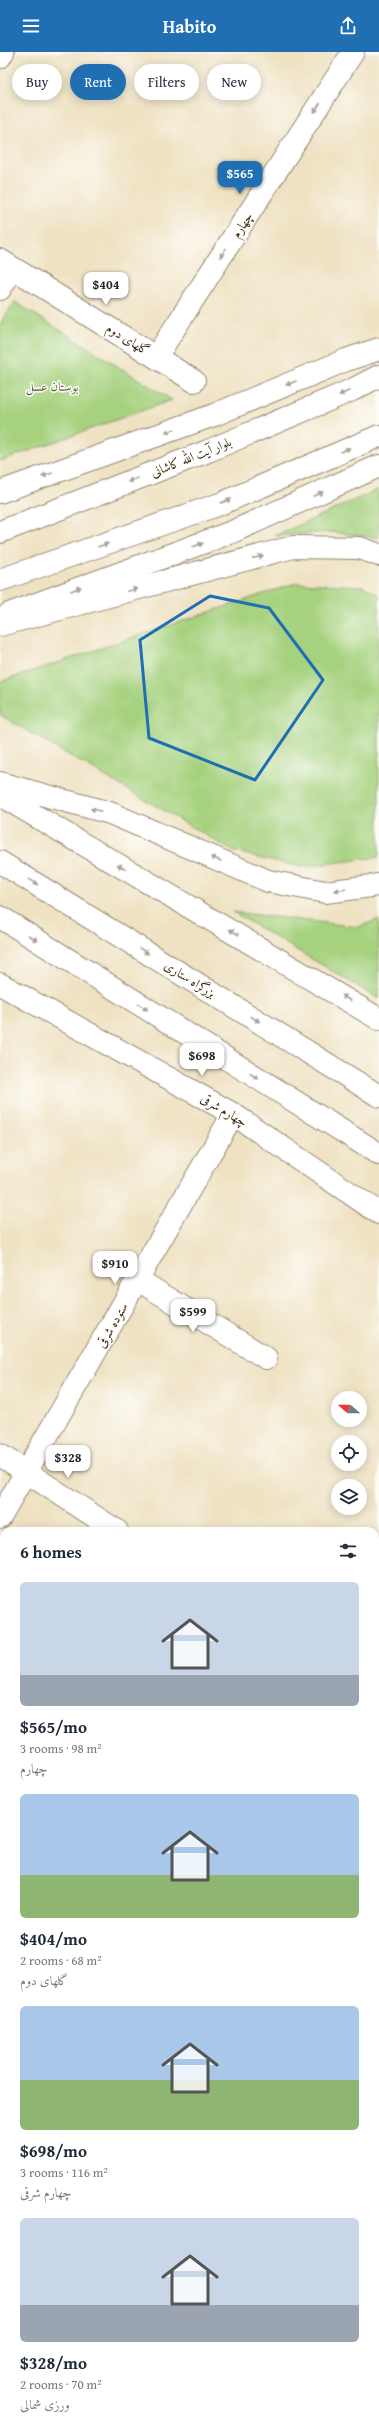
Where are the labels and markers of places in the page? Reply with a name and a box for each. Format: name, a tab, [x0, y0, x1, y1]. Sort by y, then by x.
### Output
pin: $565	[216, 161, 264, 195]
pin: $404	[82, 272, 130, 306]
pin: $698	[178, 1043, 226, 1077]
pin: $910	[91, 1251, 139, 1285]
pin: $599	[169, 1299, 217, 1333]
pin: $328	[44, 1445, 92, 1479]

